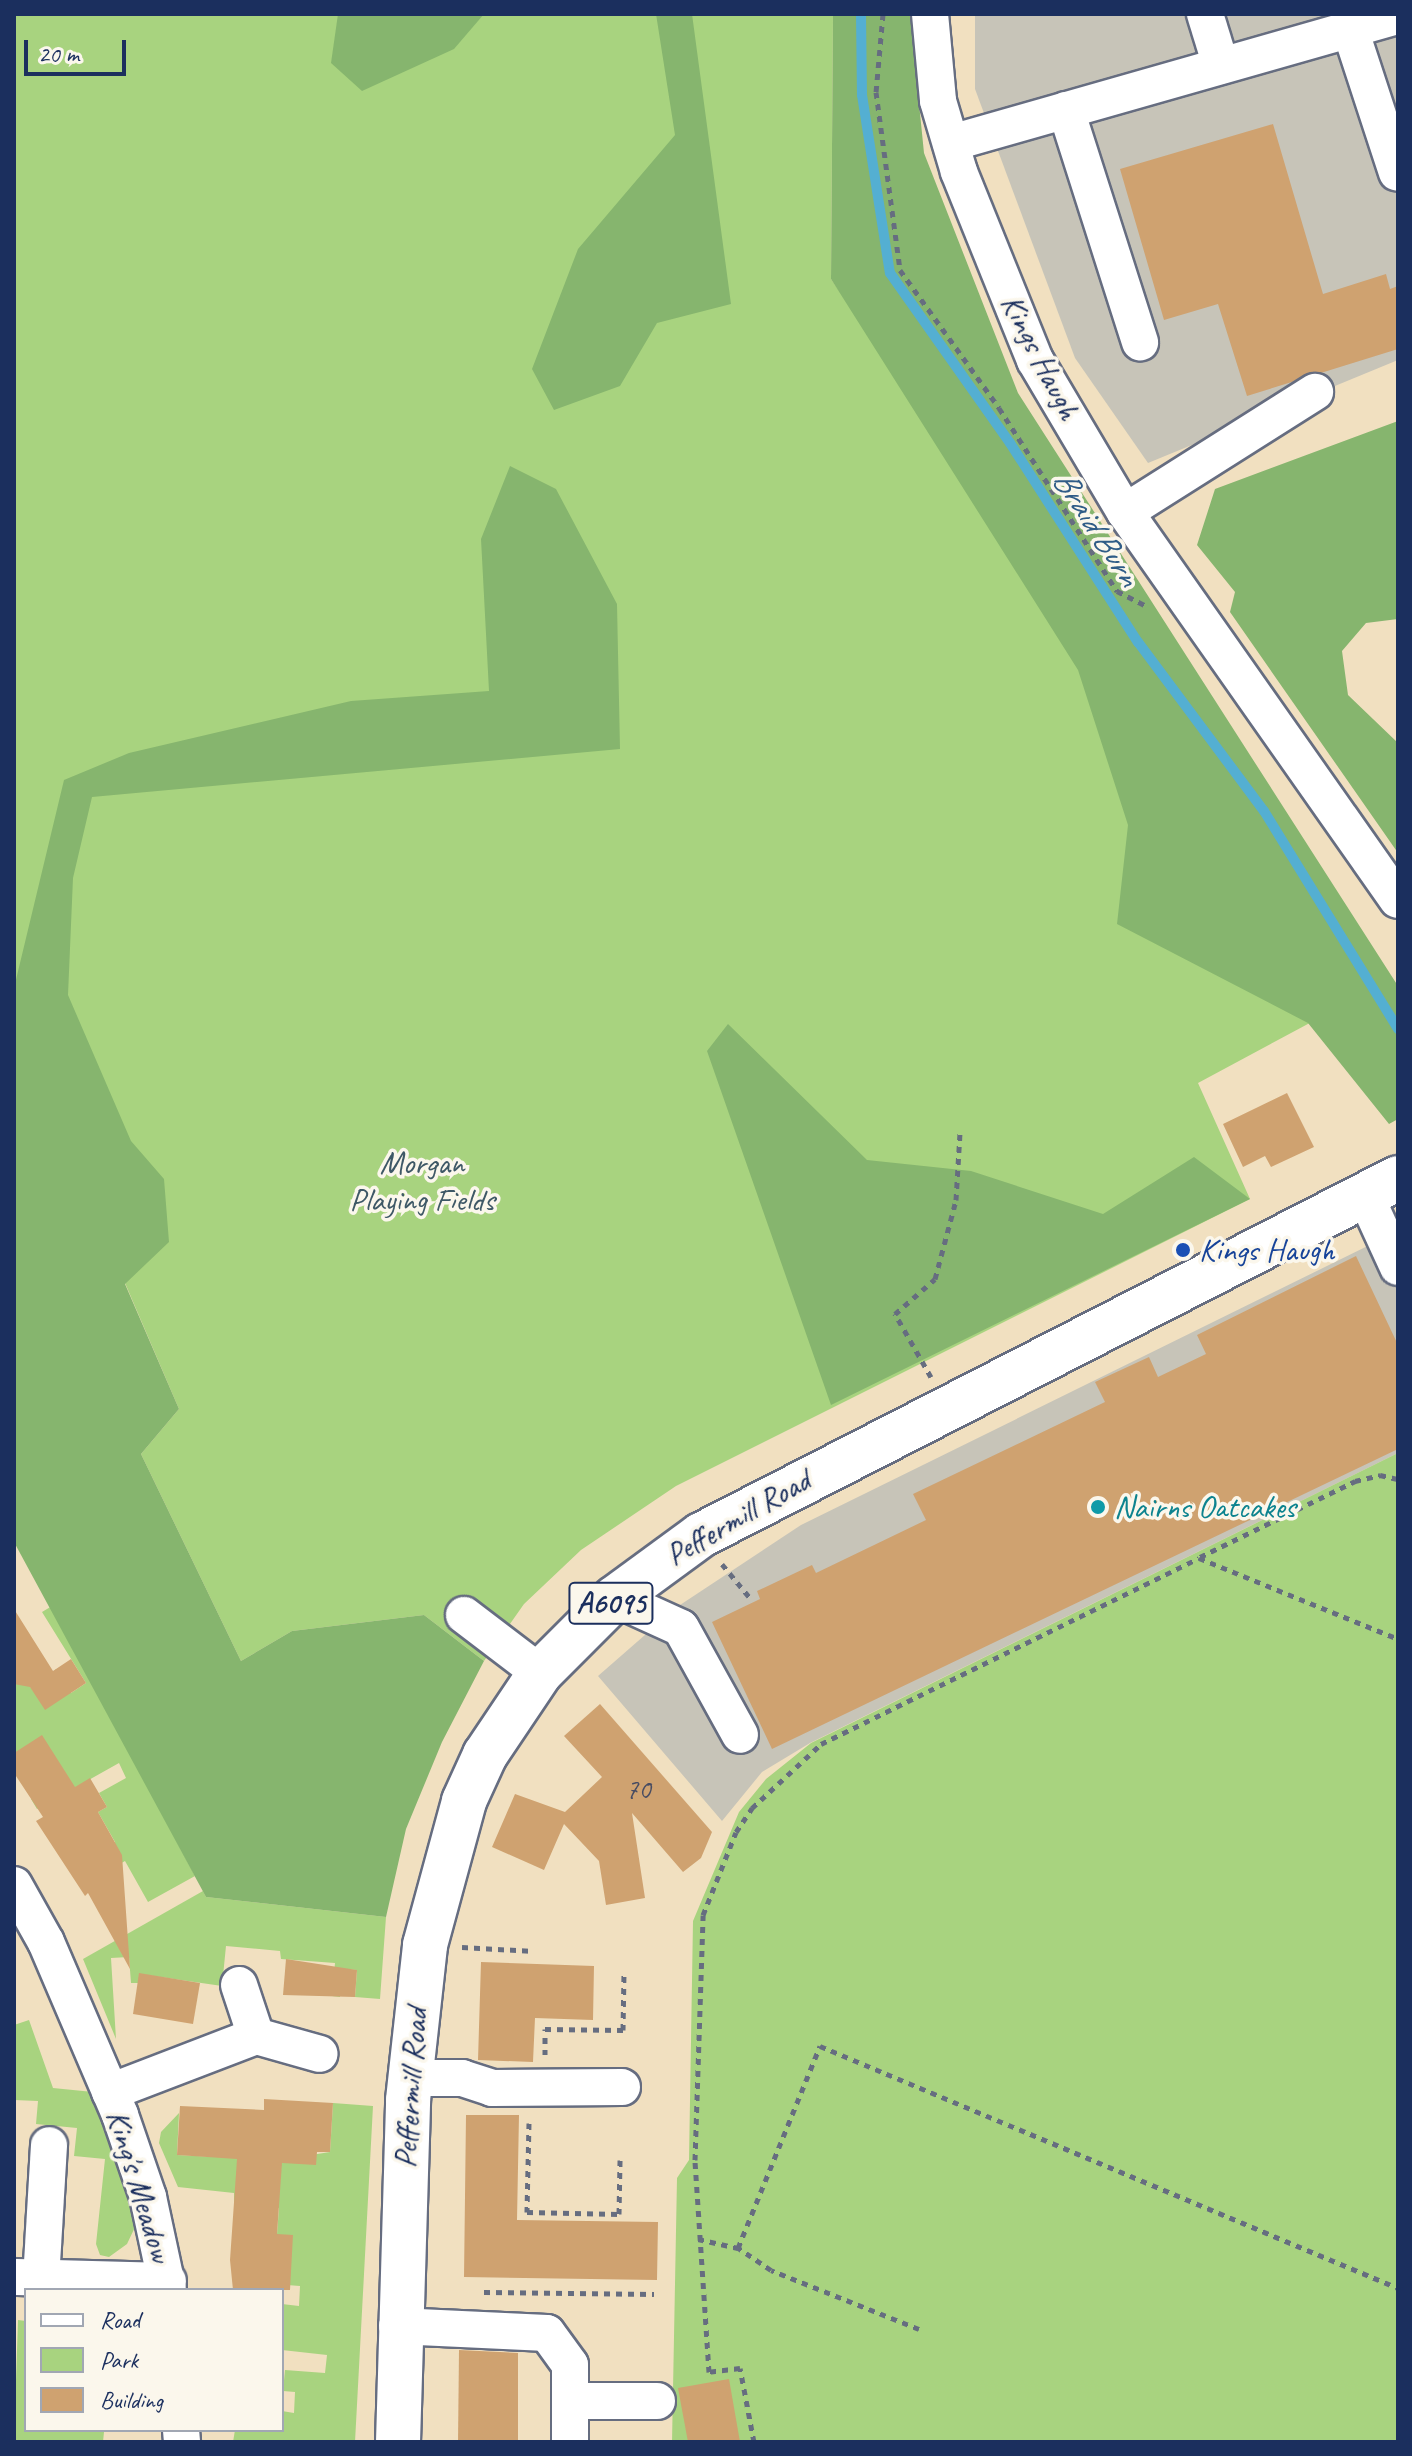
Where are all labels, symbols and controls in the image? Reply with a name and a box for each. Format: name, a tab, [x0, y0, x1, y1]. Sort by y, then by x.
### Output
scale bar	[28, 24, 130, 74]
text: 20 m	[38, 39, 79, 69]
street label: Kings Haugh	[992, 288, 1088, 426]
water label: Braid Burn	[1044, 461, 1150, 593]
park label: Morgan Playing Fields	[349, 1145, 495, 1220]
place label: Kings Haugh	[1199, 1231, 1335, 1269]
marker: Kings Haugh	[1174, 1241, 1192, 1259]
street label: Peffermill Road	[659, 1461, 817, 1575]
place label: Nairns Oatcakes	[1114, 1488, 1295, 1526]
marker: Nairns Oatcakes	[1089, 1498, 1107, 1516]
road number: A6095	[567, 1577, 655, 1629]
house number: 70	[625, 1772, 651, 1806]
street label: Peffermill Road	[386, 2007, 436, 2169]
street label: King's Meadow	[98, 2105, 180, 2267]
legend	[24, 2288, 284, 2432]
text: Road	[100, 2305, 140, 2335]
text: Park	[100, 2345, 138, 2375]
text: Building	[100, 2385, 163, 2415]

